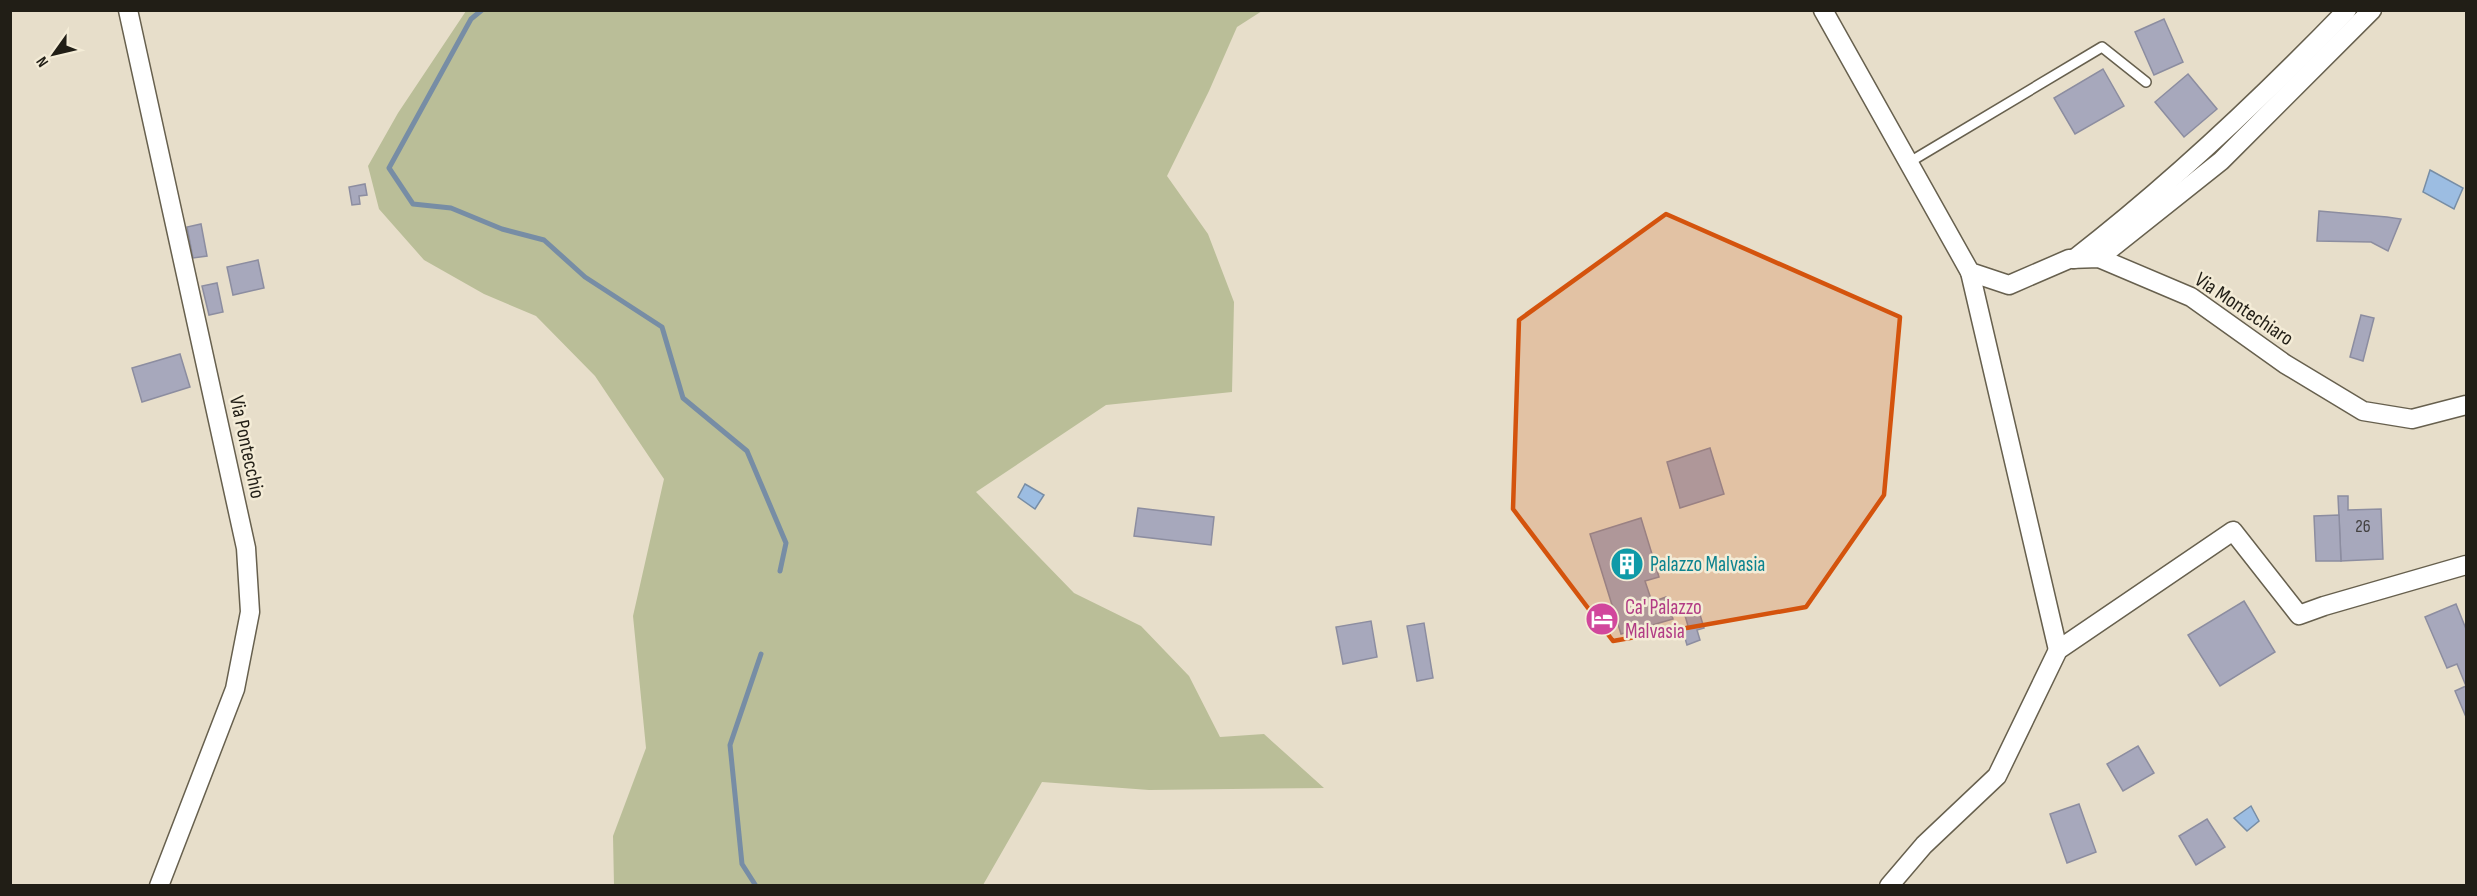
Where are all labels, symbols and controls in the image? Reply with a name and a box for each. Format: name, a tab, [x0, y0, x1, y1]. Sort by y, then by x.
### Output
north arrow	[24, 24, 84, 84]
text: N	[33, 53, 53, 70]
street label: Via Montechiaro	[2190, 267, 2298, 351]
street label: Via Pontecchio	[224, 393, 270, 501]
house number: 26	[2355, 516, 2371, 537]
building icon: Palazzo Malvasia	[1609, 546, 1645, 582]
place label: Palazzo Malvasia	[1650, 552, 1765, 577]
place label: Ca' Palazzo Malvasia	[1625, 595, 1702, 644]
hotel icon: Ca' Palazzo Malvasia	[1584, 601, 1620, 637]

